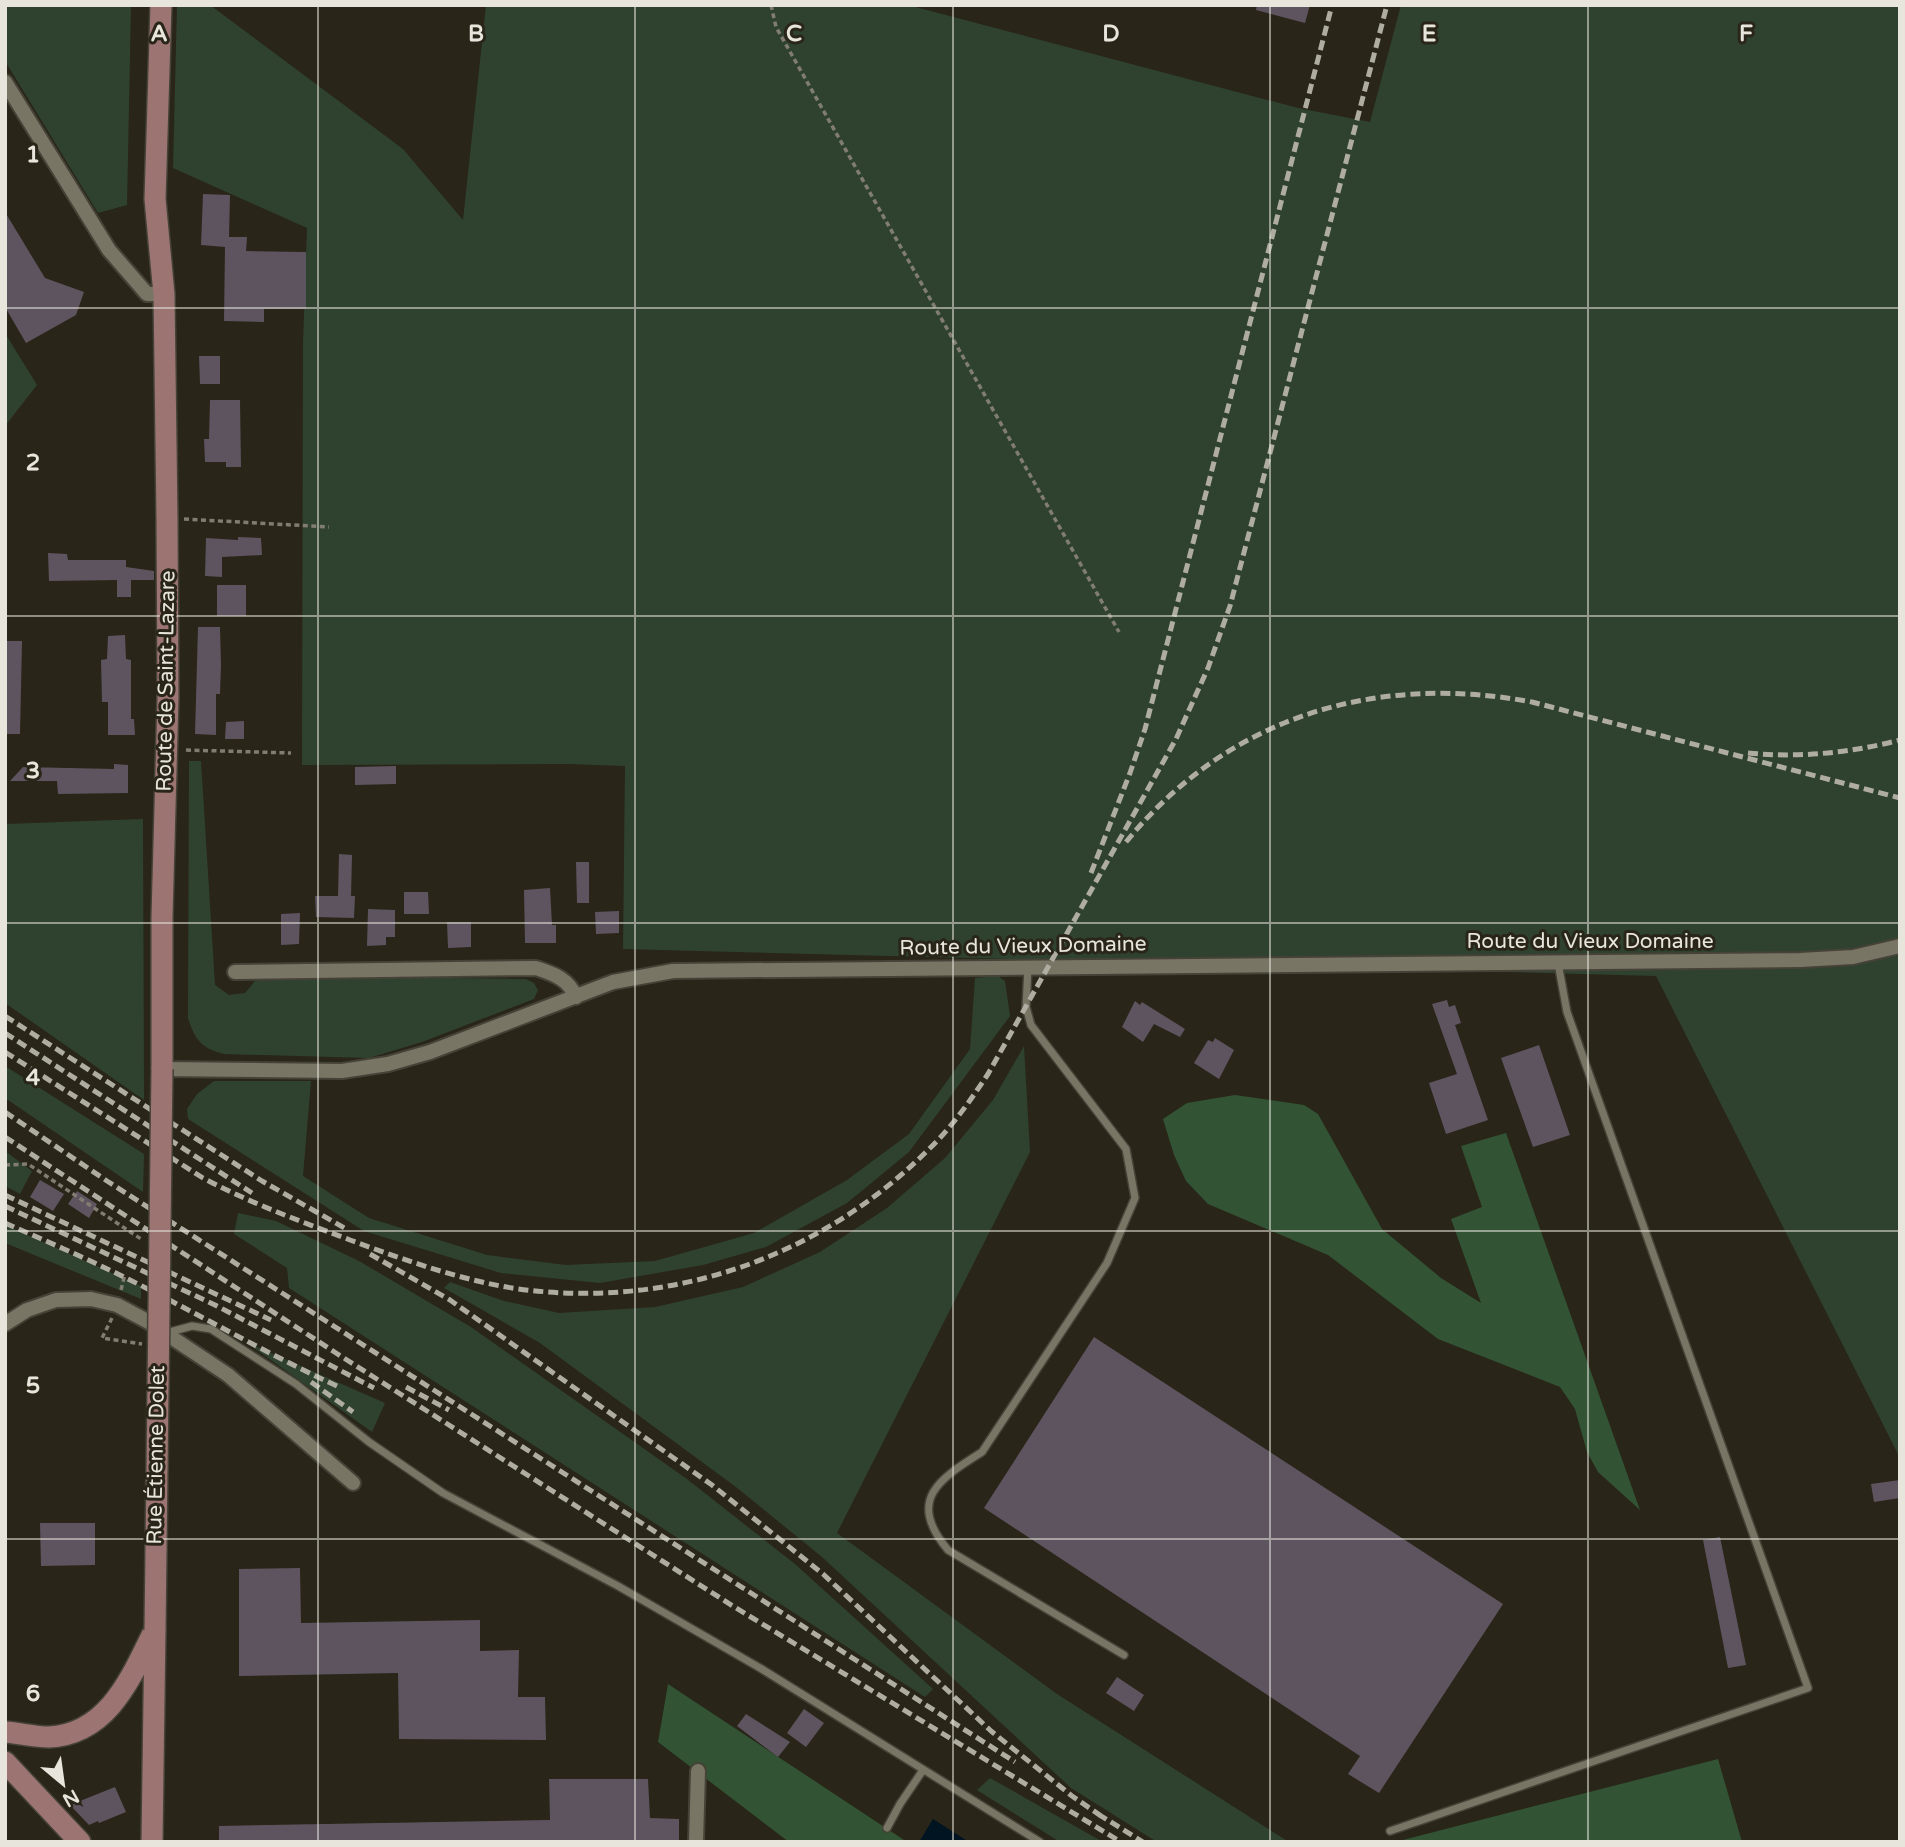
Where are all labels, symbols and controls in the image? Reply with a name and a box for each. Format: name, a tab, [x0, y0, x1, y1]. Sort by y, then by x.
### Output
text: A	[150, 20, 168, 48]
text: B	[468, 20, 484, 48]
text: C	[786, 20, 802, 48]
text: D	[1102, 20, 1120, 48]
text: E	[1422, 20, 1436, 48]
text: F	[1739, 20, 1753, 48]
text: 1	[26, 141, 40, 169]
text: 2	[26, 449, 40, 477]
street label: Route de Saint-Lazare	[152, 570, 180, 792]
text: 3	[26, 757, 40, 785]
street label: Route du Vieux Domaine	[1466, 929, 1714, 954]
street label: Route du Vieux Domaine	[899, 931, 1147, 961]
text: 4	[26, 1064, 41, 1092]
street label: Rue Étienne Dolet	[142, 1365, 170, 1545]
text: 5	[26, 1372, 40, 1400]
text: 6	[26, 1680, 40, 1708]
north arrow	[28, 1749, 98, 1819]
text: N	[59, 1785, 83, 1811]

